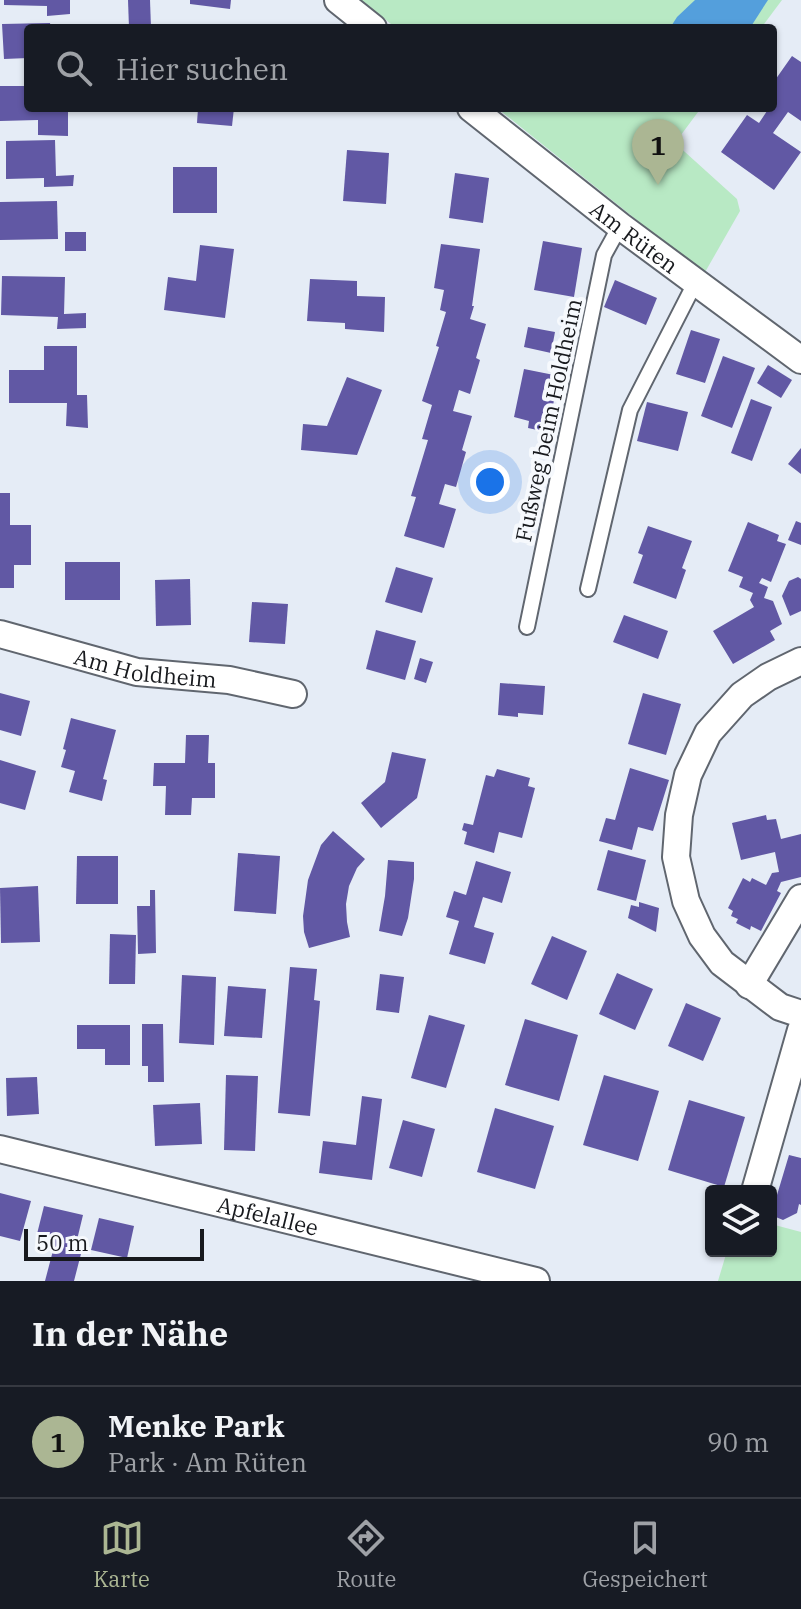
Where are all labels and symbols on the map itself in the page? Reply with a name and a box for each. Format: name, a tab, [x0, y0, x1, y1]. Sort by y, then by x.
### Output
pin: 1	[632, 119, 684, 185]
street label: Am Rüten	[585, 194, 684, 279]
street label: Fußweg beim Holdheim	[508, 296, 588, 544]
your location	[470, 462, 510, 502]
street label: Am Holdheim	[71, 641, 218, 693]
street label: Apfelallee	[215, 1189, 321, 1241]
scale bar	[24, 1225, 204, 1261]

